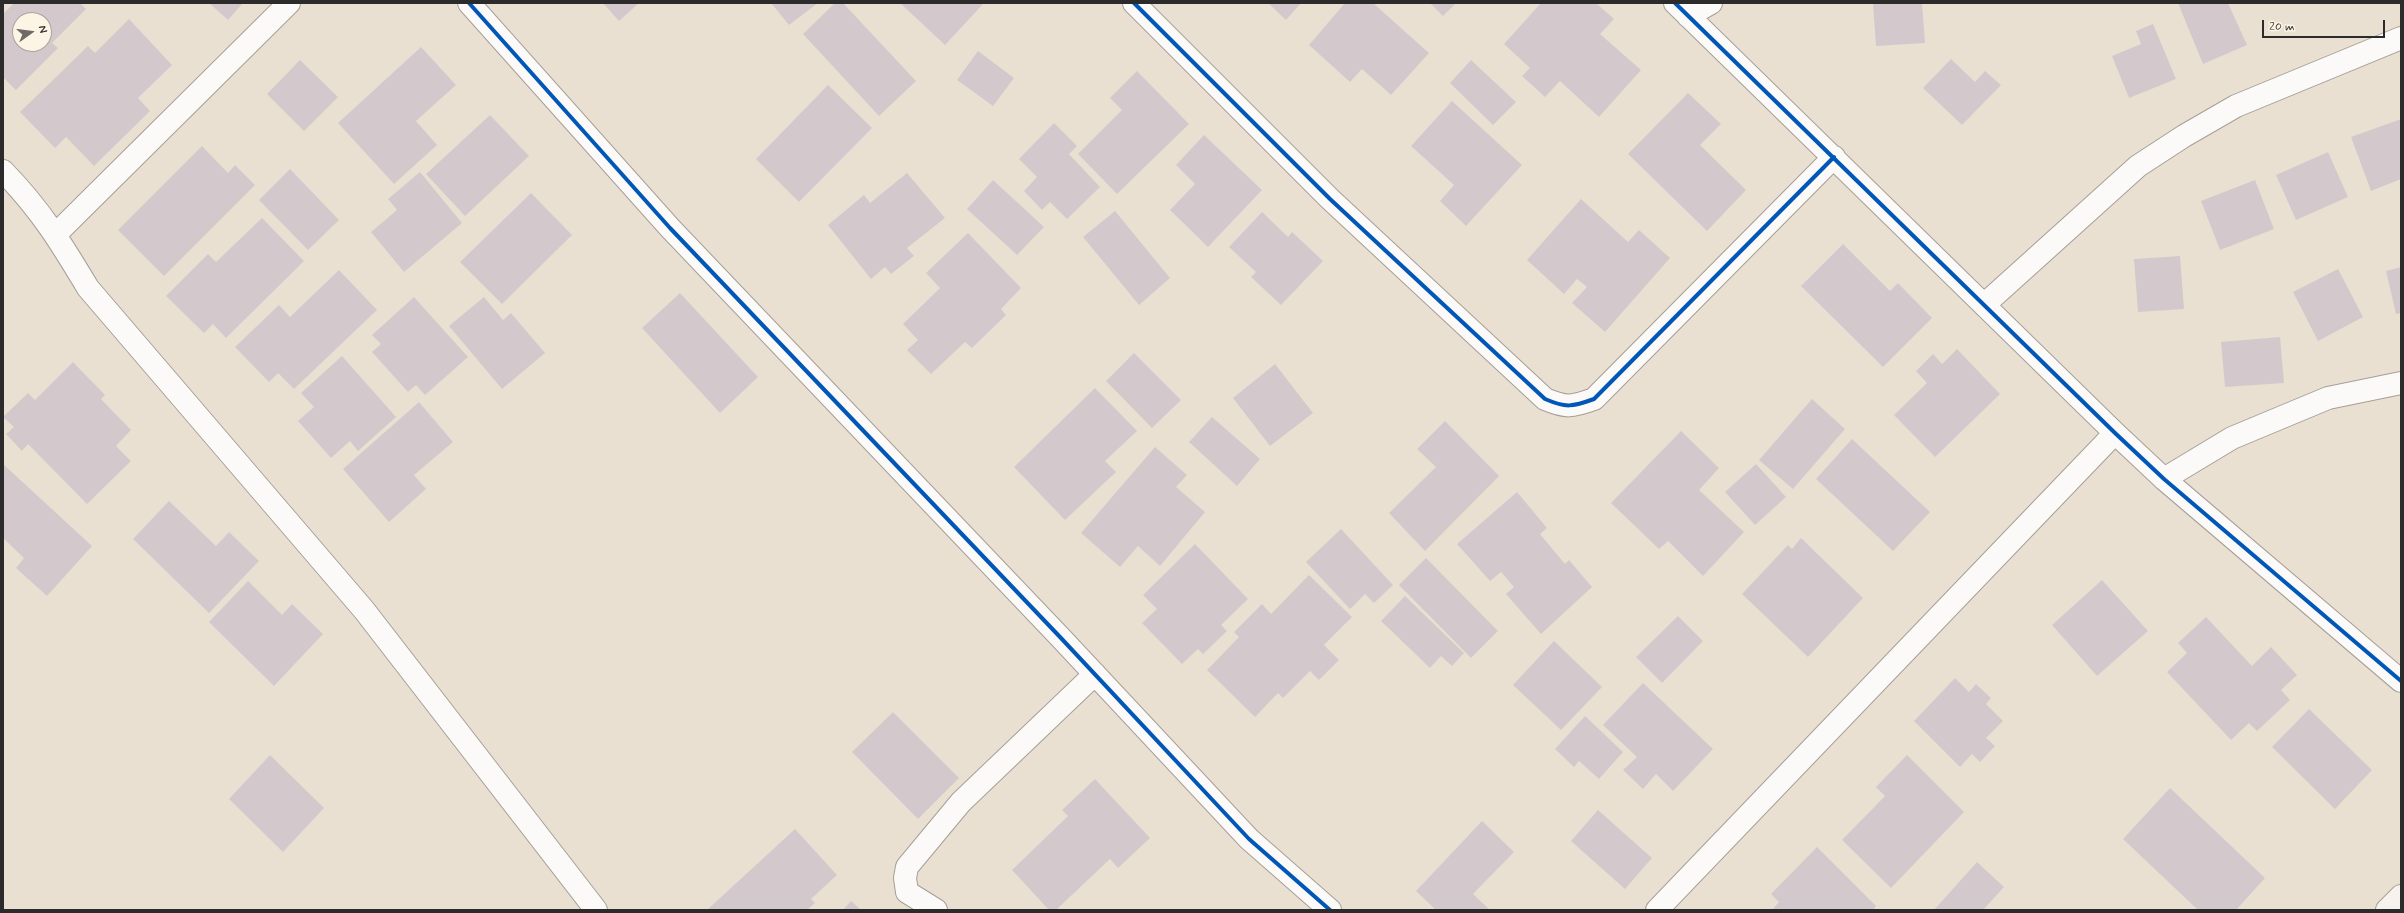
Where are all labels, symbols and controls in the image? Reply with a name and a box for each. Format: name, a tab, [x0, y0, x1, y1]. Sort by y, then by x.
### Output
north arrow	[12, 12, 52, 52]
scale bar	[2264, 12, 2387, 38]
text: 20 m	[2269, 19, 2295, 35]
text: N	[35, 24, 50, 35]

